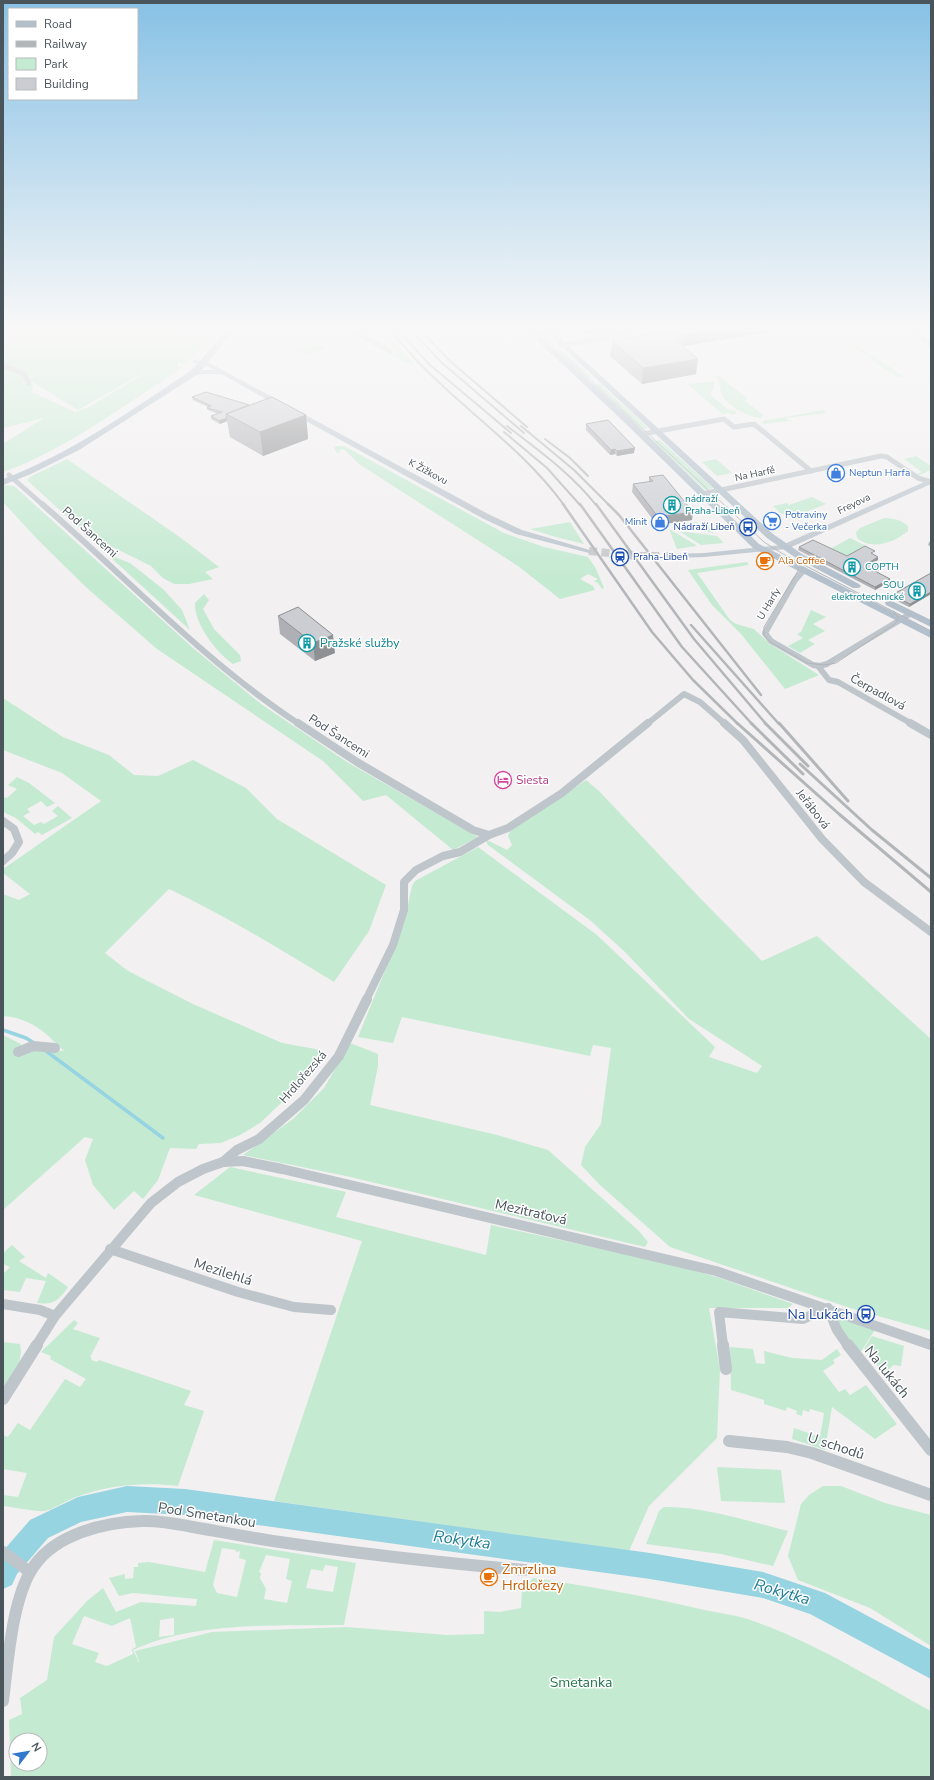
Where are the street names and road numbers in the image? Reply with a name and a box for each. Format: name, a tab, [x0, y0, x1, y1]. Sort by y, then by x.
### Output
street label: K Žižkovu	[406, 456, 450, 488]
street label: Na Harfě	[734, 463, 776, 485]
street label: Freyova	[835, 490, 873, 518]
street label: Pod Šancemi	[59, 503, 121, 561]
street label: U Harfy	[754, 585, 784, 623]
street label: Čerpadlová	[847, 670, 909, 714]
street label: Pod Šancemi	[305, 710, 373, 762]
street label: Jeřábová	[792, 785, 834, 832]
street label: Hrdlořezská	[276, 1047, 330, 1107]
street label: Mezitraťová	[493, 1194, 569, 1230]
street label: Mezilehlá	[191, 1254, 255, 1290]
street label: Na lukách	[860, 1342, 914, 1402]
street label: U schodů	[805, 1428, 867, 1464]
street label: Pod Smetankou	[157, 1498, 257, 1532]

